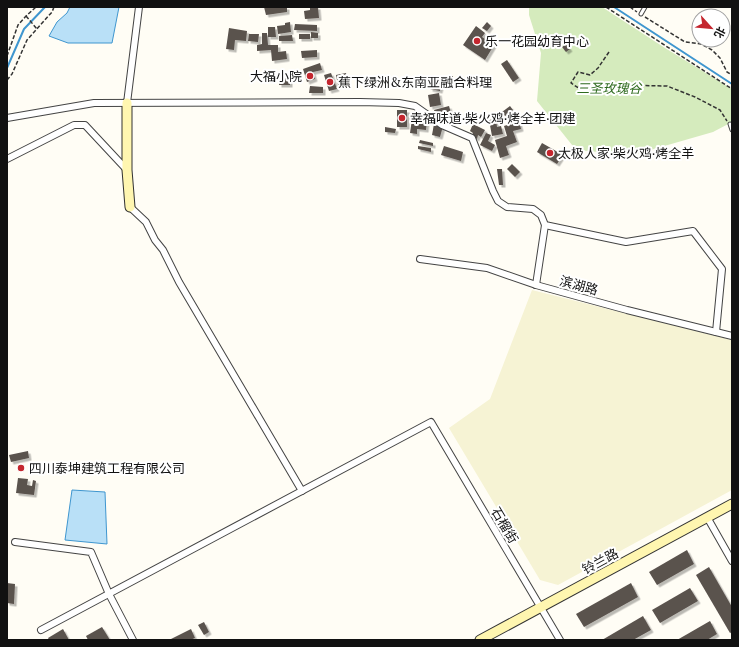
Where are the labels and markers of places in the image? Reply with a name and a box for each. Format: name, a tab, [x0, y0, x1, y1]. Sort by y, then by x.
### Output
place label: 乐一花园幼育中心	[485, 32, 589, 50]
marker: 乐一花园幼育中心	[472, 36, 482, 46]
place label: 大福小院	[250, 67, 302, 85]
marker: 大福小院	[305, 71, 315, 81]
place label: 蕉下绿洲&东南亚融合料理	[338, 73, 492, 91]
marker: 蕉下绿洲&东南亚融合料理	[325, 77, 335, 87]
place label: 幸福味道·柴火鸡·烤全羊·团建	[410, 109, 575, 127]
marker: 幸福味道·柴火鸡·烤全羊·团建	[397, 113, 407, 123]
place label: 太极人家·柴火鸡·烤全羊	[558, 144, 694, 162]
marker: 太极人家·柴火鸡·烤全羊	[545, 148, 555, 158]
place label: 四川泰坤建筑工程有限公司	[29, 459, 185, 477]
marker: 四川泰坤建筑工程有限公司	[16, 463, 26, 473]

